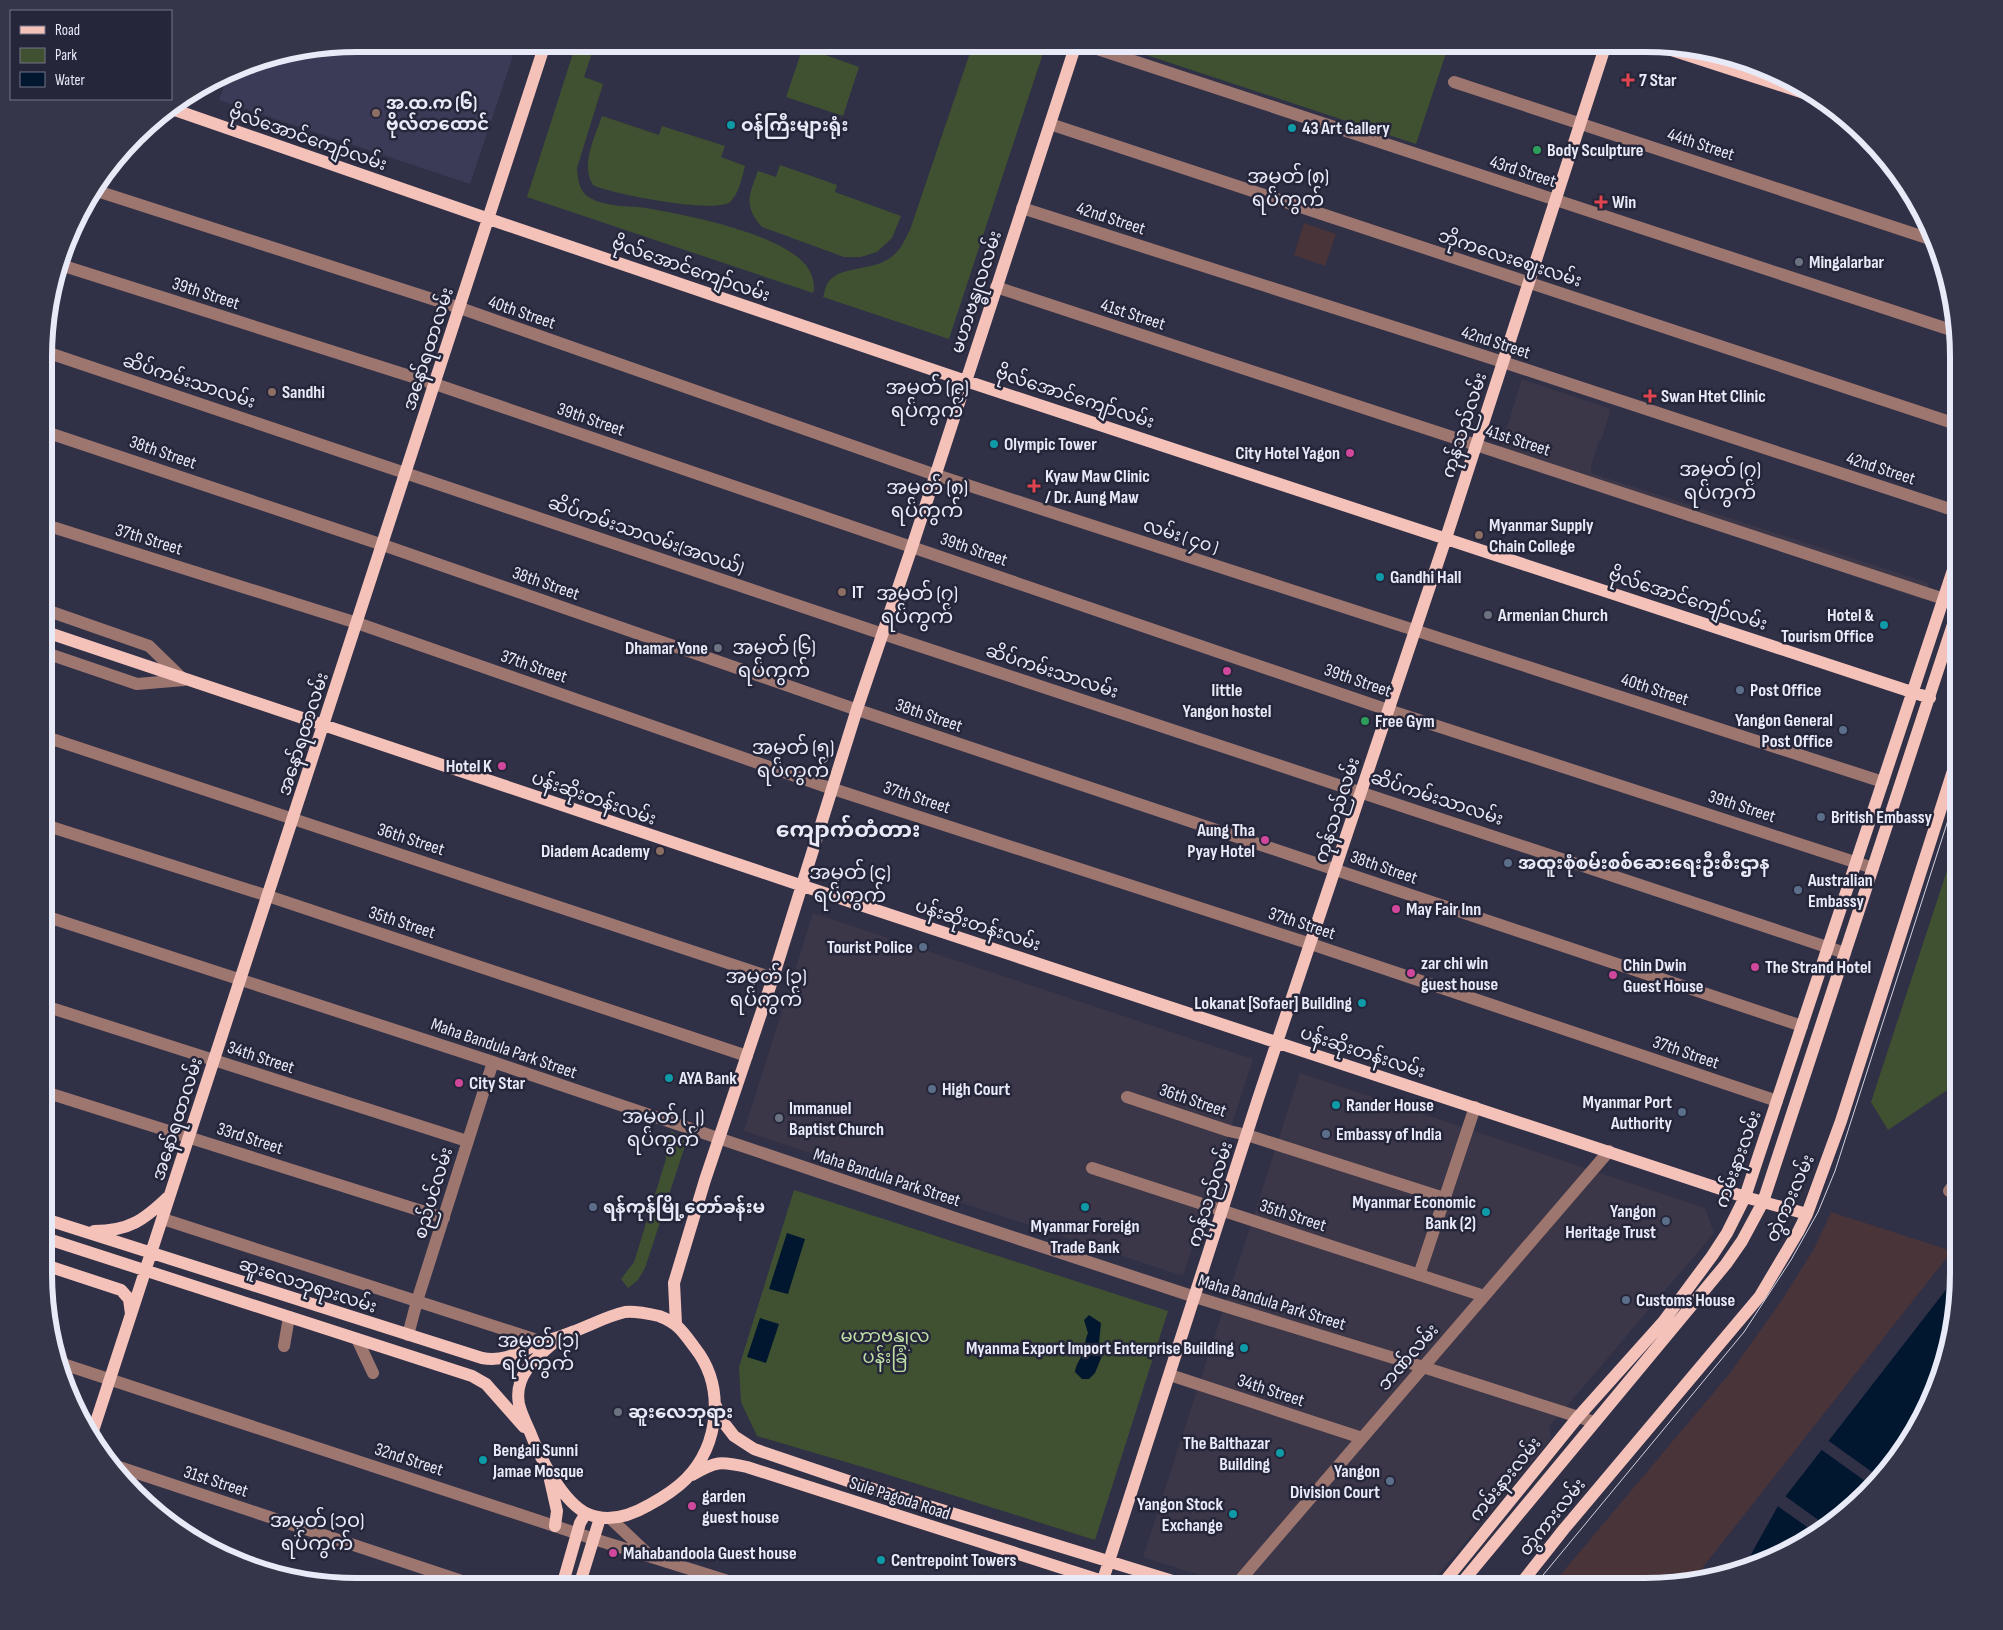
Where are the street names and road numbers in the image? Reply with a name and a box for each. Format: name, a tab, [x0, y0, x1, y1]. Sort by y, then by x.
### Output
street label: ဗိုလ်အောင်ကျော်လမ်း	[225, 98, 391, 179]
street label: 44th Street	[1665, 124, 1737, 165]
street label: 43rd Street	[1487, 151, 1559, 192]
street label: 42nd Street	[1074, 198, 1148, 240]
street label: ဘိုကလေးဈေးလမ်း	[1434, 222, 1586, 295]
street label: မဟာဗန္ဓုလလမ်း	[944, 227, 1010, 358]
street label: ဗိုလ်အောင်ကျော်လမ်း	[608, 229, 774, 310]
street label: 39th Street	[169, 273, 243, 314]
street label: အနော်ရထာလမ်း	[396, 284, 462, 415]
street label: 40th Street	[486, 291, 559, 334]
street label: 41st Street	[1098, 294, 1168, 335]
street label: 42nd Street	[1459, 322, 1533, 364]
street label: ဆိပ်ကမ်းသာလမ်း	[120, 346, 259, 413]
street label: ဗိုလ်အောင်ကျော်လမ်း	[992, 358, 1158, 437]
street label: ကုန်သည်လမ်း	[1435, 369, 1495, 482]
street label: 39th Street	[554, 398, 628, 441]
street label: 41st Street	[1483, 420, 1553, 461]
street label: 38th Street	[127, 431, 200, 474]
street label: 42nd Street	[1844, 448, 1918, 490]
street label: ဆိပ်ကမ်းသာလမ်း(အလယ်)	[545, 488, 748, 579]
street label: လမ်း ( ၄၀ )	[1139, 512, 1222, 562]
street label: 37th Street	[113, 519, 185, 560]
street label: 39th Street	[937, 528, 1011, 571]
street label: ဗိုလ်အောင်ကျော်လမ်း	[1605, 560, 1771, 639]
street label: 38th Street	[510, 562, 583, 605]
street label: ဆိပ်ကမ်းသာလမ်း	[983, 636, 1122, 703]
street label: 37th Street	[498, 645, 570, 688]
street label: 39th Street	[1321, 659, 1395, 702]
street label: အနော်ရထာလမ်း	[271, 669, 337, 800]
street label: 40th Street	[1619, 669, 1692, 710]
street label: 38th Street	[893, 694, 966, 737]
street label: ကုန်သည်လမ်း	[1308, 754, 1368, 867]
street label: ဆိပ်ကမ်းသာလမ်း	[1368, 763, 1507, 830]
street label: ပန်းဆိုးတန်းလမ်း	[527, 764, 660, 833]
street label: 37th Street	[881, 777, 953, 818]
street label: 39th Street	[1705, 786, 1779, 827]
street label: 36th Street	[375, 819, 448, 860]
street label: 38th Street	[1348, 846, 1421, 889]
street label: ပန်းဆိုးတန်းလမ်း	[911, 892, 1044, 959]
street label: 35th Street	[366, 902, 438, 943]
street label: 37th Street	[1266, 903, 1338, 944]
street label: Maha Bandula Park Street	[428, 1014, 580, 1083]
street label: ပန်းဆိုးတန်းလမ်း	[1296, 1019, 1429, 1086]
street label: 37th Street	[1650, 1031, 1722, 1074]
street label: 34th Street	[225, 1037, 297, 1078]
street label: အနော်ရထာလမ်း	[145, 1054, 211, 1185]
street label: 36th Street	[1157, 1079, 1230, 1122]
street label: ကမ်းနားလမ်း	[1708, 1107, 1770, 1212]
street label: 33rd Street	[214, 1118, 286, 1159]
street label: ကုန်သည်လမ်း	[1181, 1138, 1241, 1251]
street label: စည်ပင်လမ်း	[407, 1144, 461, 1243]
street label: Maha Bandula Park Street	[811, 1144, 963, 1211]
street label: တွဲကားလမ်း	[1759, 1150, 1823, 1247]
street label: 35th Street	[1257, 1195, 1329, 1236]
street label: ဆူးလေဘုရားလမ်း	[235, 1250, 380, 1321]
street label: Maha Bandula Park Street	[1196, 1270, 1349, 1335]
street label: ဘဏ်လမ်း	[1371, 1318, 1443, 1395]
street label: 34th Street	[1235, 1370, 1307, 1411]
street label: ကမ်းနားလမ်း	[1463, 1431, 1549, 1528]
street label: 32nd Street	[372, 1439, 446, 1481]
street label: 31st Street	[181, 1461, 251, 1502]
street label: Sule Pagoda Road	[847, 1472, 953, 1525]
street label: တွဲကားလမ်း	[1512, 1472, 1593, 1563]

